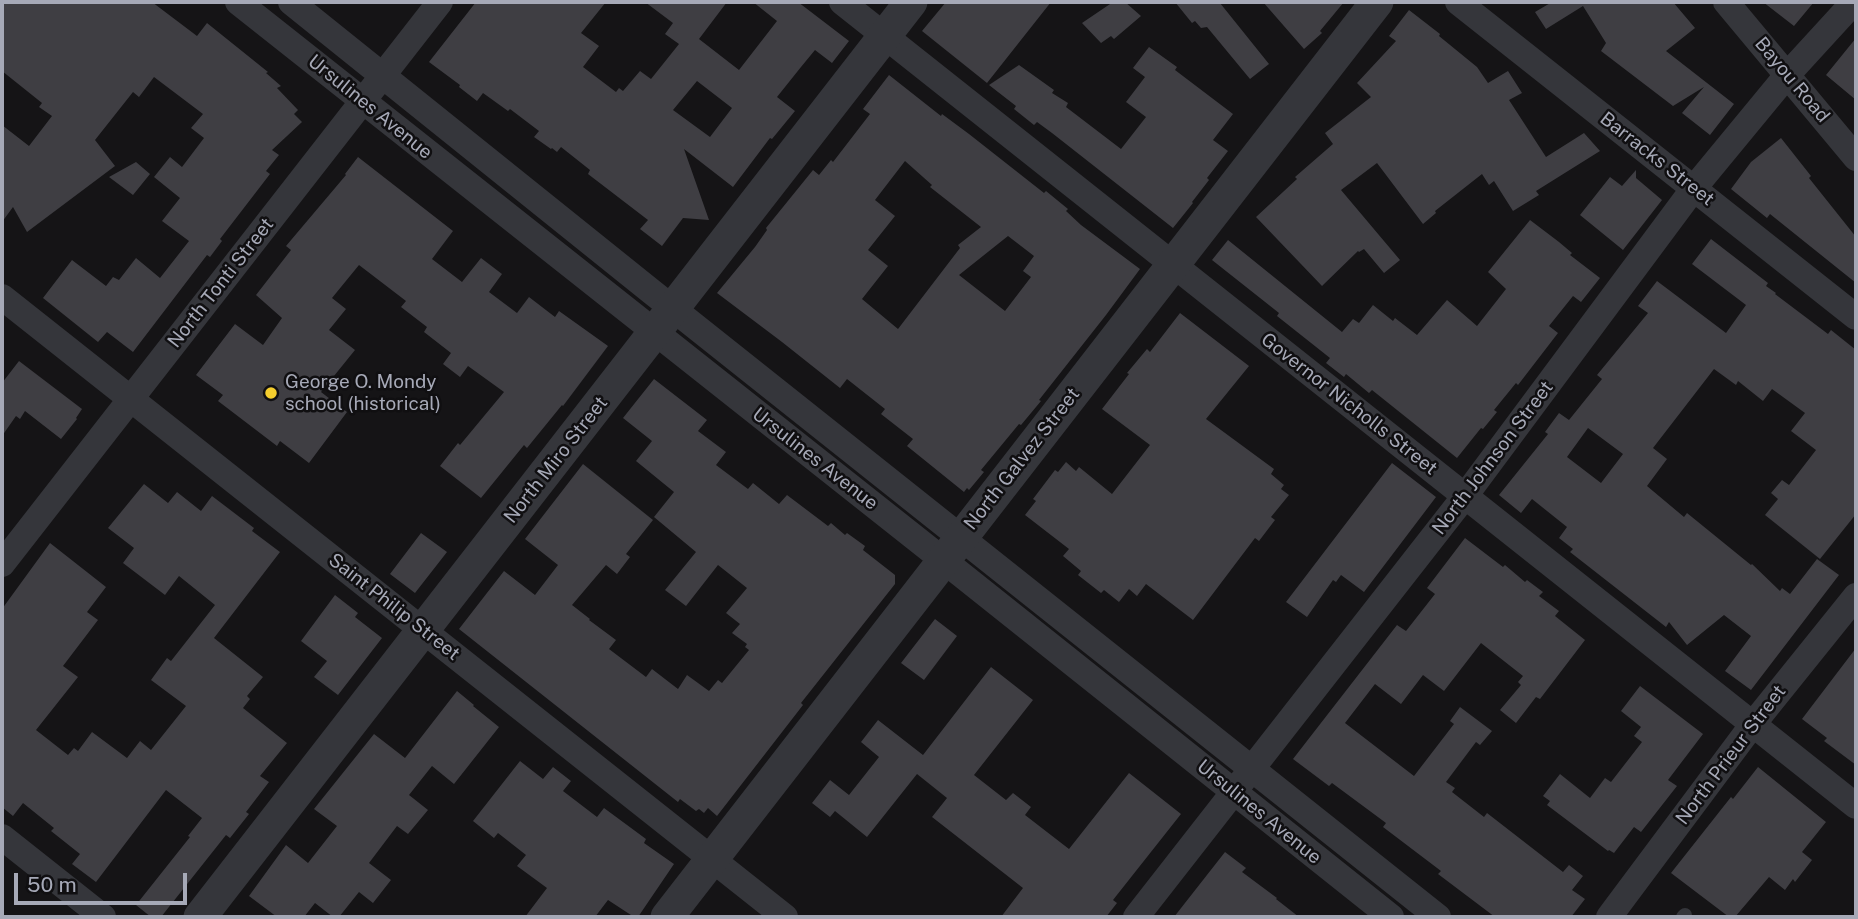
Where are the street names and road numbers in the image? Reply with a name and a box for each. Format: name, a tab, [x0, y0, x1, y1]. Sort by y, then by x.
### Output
street label: Bayou Road	[1750, 33, 1834, 127]
street label: Ursulines Avenue	[303, 50, 437, 164]
street label: Barracks Street	[1595, 107, 1719, 211]
street label: North Tonti Street	[163, 214, 279, 352]
street label: Governor Nicholls Street	[1256, 328, 1442, 480]
street label: North Johnson Street	[1428, 377, 1558, 539]
street label: North Galvez Street	[959, 383, 1085, 535]
street label: North Miro Street	[499, 392, 613, 528]
street label: Ursulines Avenue	[748, 403, 882, 515]
street label: Saint Philip Street	[324, 549, 464, 665]
street label: North Prieur Street	[1671, 681, 1791, 829]
street label: Ursulines Avenue	[1192, 755, 1326, 869]

